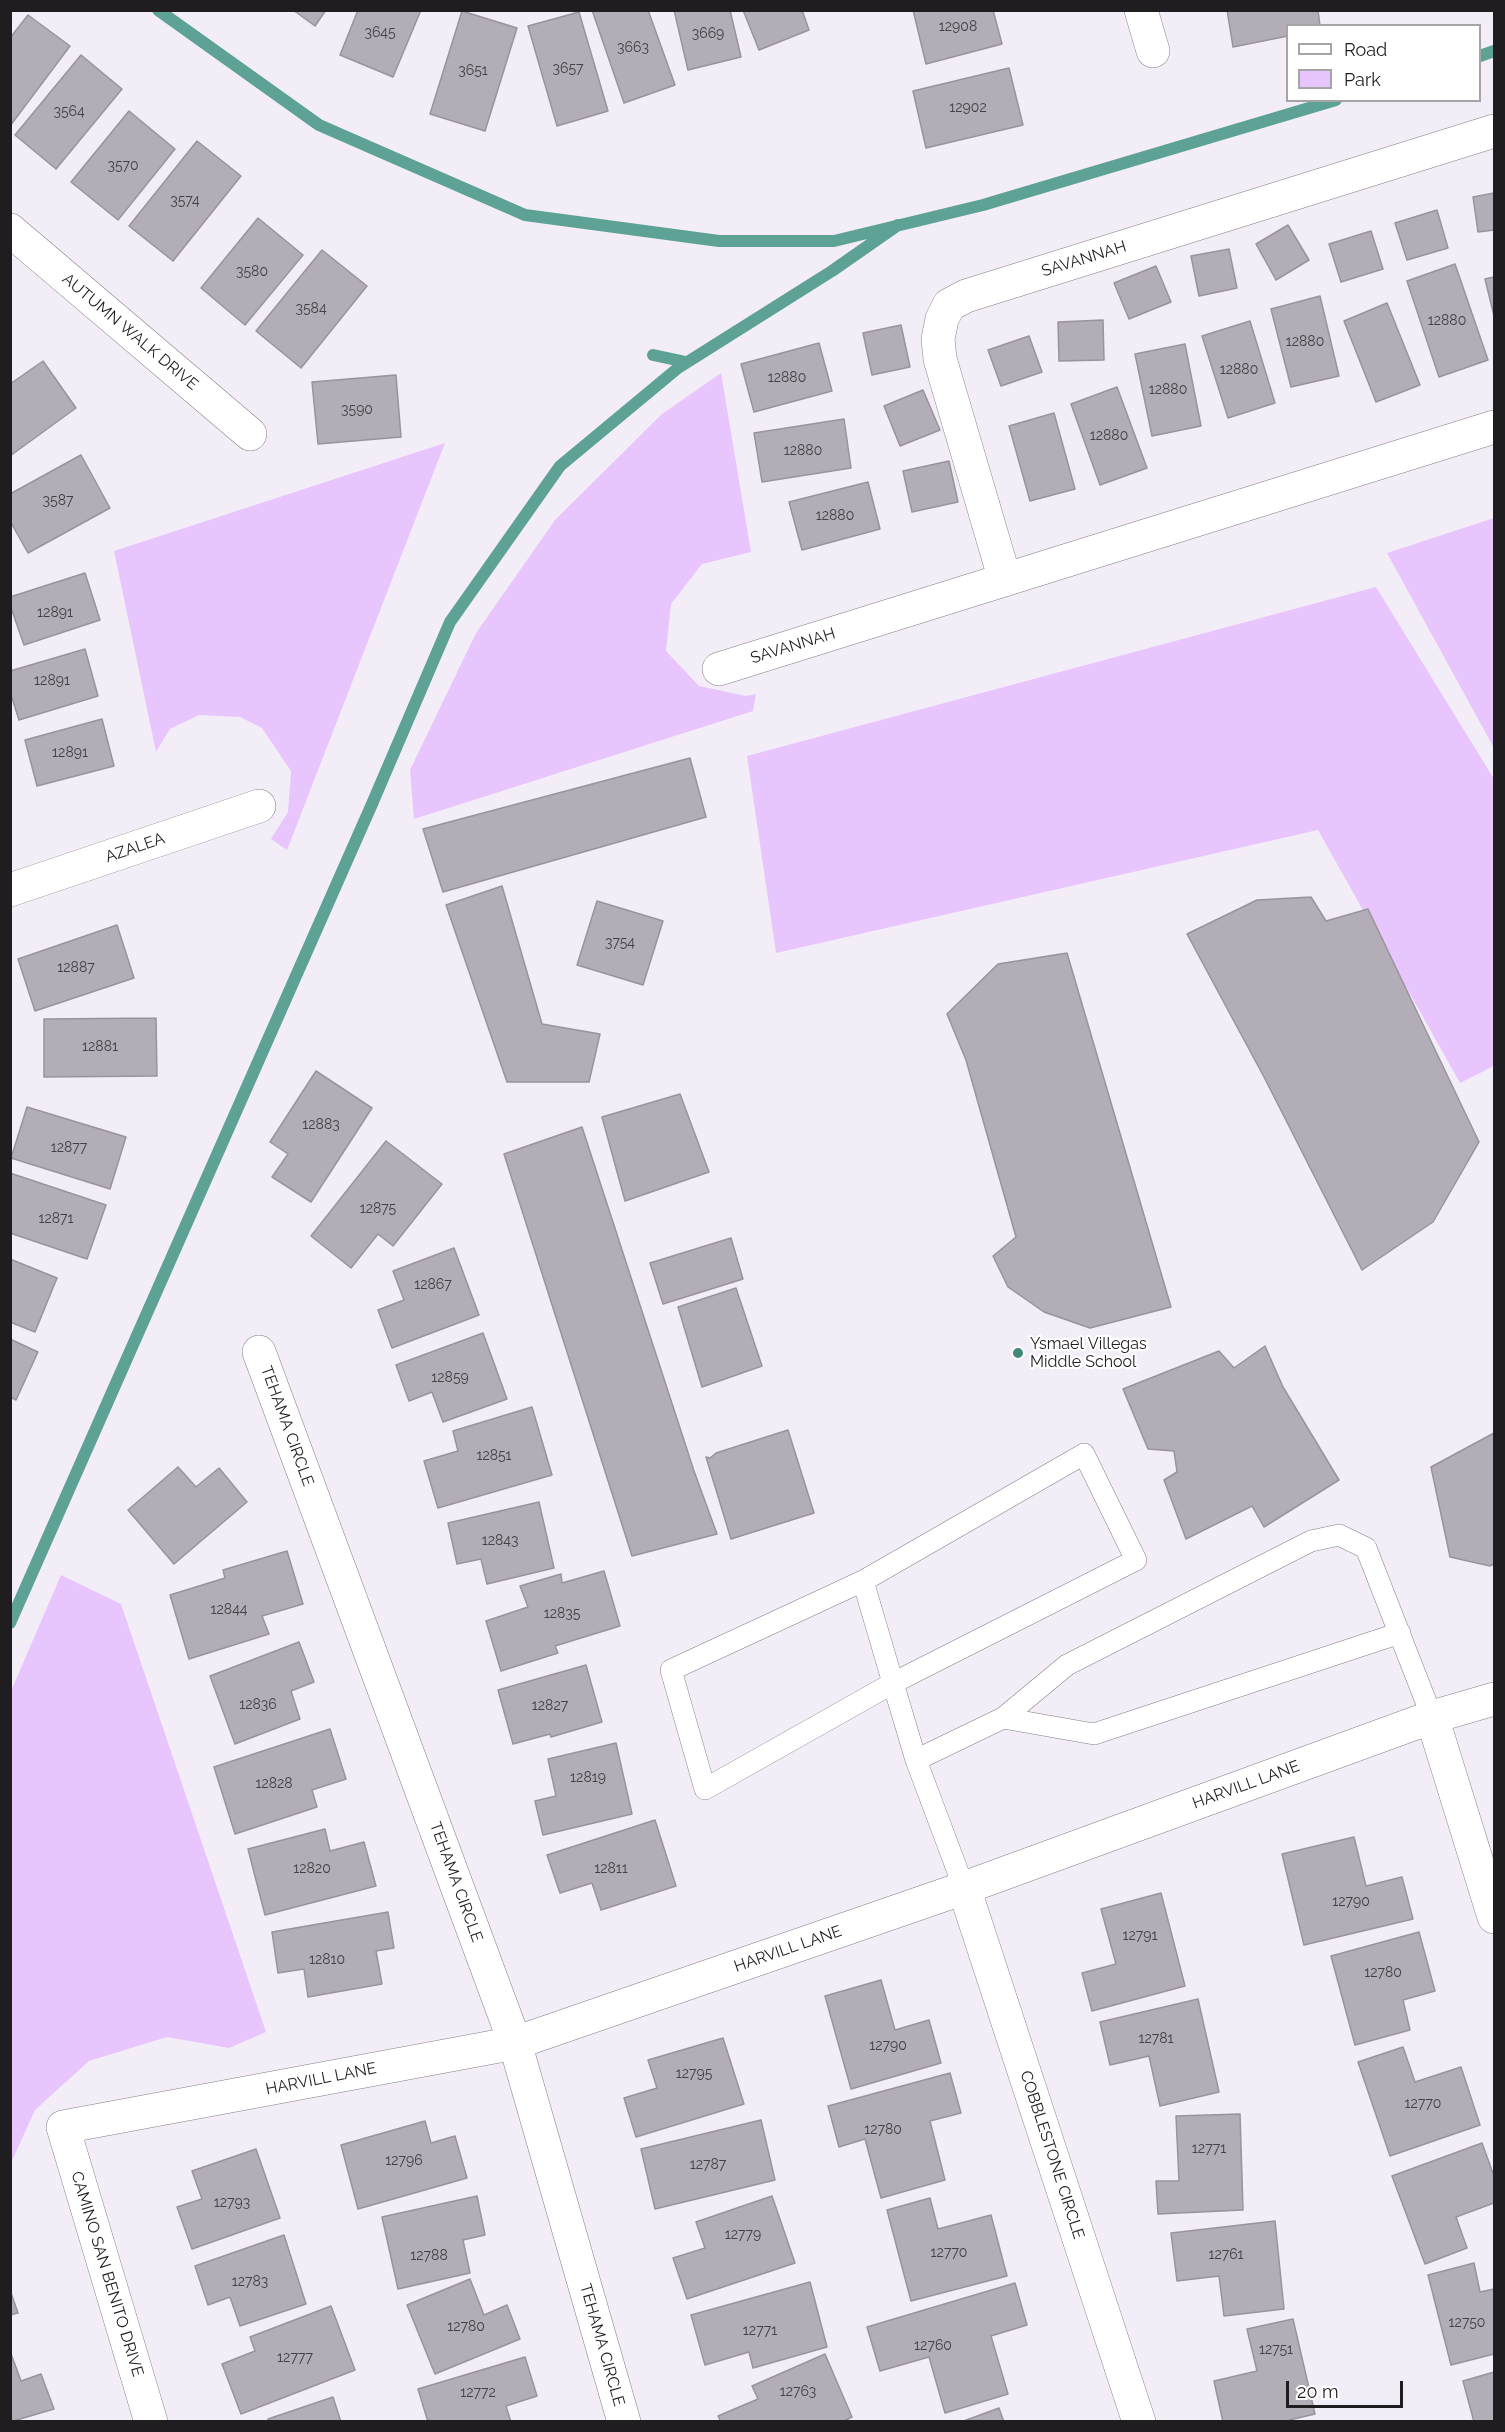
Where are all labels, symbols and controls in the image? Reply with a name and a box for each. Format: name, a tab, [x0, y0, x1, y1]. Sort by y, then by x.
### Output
house number: 12908	[939, 19, 977, 35]
legend	[1286, 24, 1481, 102]
house number: 3645	[364, 25, 396, 41]
house number: 3669	[692, 26, 724, 42]
text: Road	[1344, 39, 1387, 60]
house number: 3663	[617, 40, 649, 56]
house number: 3657	[553, 61, 583, 77]
house number: 3651	[458, 63, 488, 79]
text: Park	[1344, 69, 1381, 90]
house number: 12902	[949, 100, 987, 116]
house number: 3564	[53, 104, 85, 120]
house number: 3570	[107, 158, 139, 174]
house number: 3574	[170, 193, 200, 209]
street label: SAVANNAH	[1039, 237, 1129, 281]
house number: 3580	[236, 264, 268, 280]
street label: AUTUMN WALK DRIVE	[58, 270, 202, 394]
house number: 3584	[295, 301, 327, 317]
house number: 12880	[1428, 313, 1466, 329]
house number: 12880	[1286, 334, 1324, 350]
house number: 12880	[1220, 362, 1258, 378]
house number: 12880	[768, 370, 806, 386]
house number: 12880	[1149, 382, 1187, 398]
house number: 3590	[341, 402, 373, 418]
house number: 12880	[1090, 428, 1128, 444]
house number: 12880	[784, 443, 822, 459]
house number: 3587	[43, 493, 73, 509]
house number: 12880	[816, 508, 854, 524]
house number: 12891	[37, 605, 73, 621]
street label: SAVANNAH	[748, 624, 838, 668]
house number: 12891	[34, 673, 70, 689]
house number: 12891	[52, 745, 88, 761]
street label: AZALEA	[103, 829, 167, 867]
house number: 3754	[605, 935, 635, 951]
house number: 12887	[57, 960, 95, 976]
house number: 12881	[82, 1039, 118, 1055]
house number: 12883	[302, 1117, 340, 1133]
house number: 12877	[51, 1140, 87, 1156]
house number: 12875	[360, 1201, 396, 1217]
house number: 12871	[38, 1211, 74, 1227]
house number: 12867	[414, 1277, 452, 1293]
place label: Ysmael Villegas Middle School	[1030, 1334, 1147, 1372]
marker: Ysmael Villegas Middle School	[1011, 1346, 1025, 1360]
street label: TEHAMA CIRCLE	[256, 1363, 318, 1489]
house number: 12859	[431, 1370, 469, 1386]
house number: 12851	[476, 1448, 512, 1464]
house number: 12843	[482, 1533, 518, 1549]
house number: 12844	[211, 1602, 247, 1618]
house number: 12835	[544, 1606, 580, 1622]
house number: 12836	[239, 1697, 277, 1713]
house number: 12827	[532, 1698, 568, 1714]
street label: HARVILL LANE	[1190, 1757, 1302, 1813]
house number: 12819	[570, 1770, 606, 1786]
house number: 12828	[255, 1776, 293, 1792]
street label: TEHAMA CIRCLE	[425, 1819, 487, 1945]
house number: 12820	[293, 1861, 331, 1877]
house number: 12811	[594, 1861, 628, 1877]
house number: 12790	[1332, 1894, 1370, 1910]
street label: HARVILL LANE	[732, 1922, 844, 1976]
house number: 12791	[1123, 1928, 1157, 1944]
house number: 12810	[309, 1952, 345, 1968]
house number: 12780	[1364, 1965, 1402, 1981]
house number: 12781	[1138, 2031, 1174, 2047]
house number: 12790	[869, 2038, 907, 2054]
street label: HARVILL LANE	[264, 2059, 378, 2099]
house number: 12795	[676, 2066, 712, 2082]
street label: COBBLESTONE CIRCLE	[1016, 2068, 1088, 2242]
house number: 12770	[1405, 2096, 1441, 2112]
house number: 12780	[864, 2122, 902, 2138]
house number: 12771	[1192, 2141, 1226, 2157]
house number: 12796	[385, 2153, 423, 2169]
house number: 12787	[690, 2157, 726, 2173]
street label: CAMINO SAN BENITO DRIVE	[67, 2169, 147, 2379]
house number: 12793	[214, 2195, 250, 2211]
house number: 12779	[725, 2227, 761, 2243]
house number: 12770	[931, 2245, 967, 2261]
house number: 12761	[1208, 2247, 1244, 2263]
house number: 12788	[410, 2248, 448, 2264]
house number: 12783	[232, 2274, 268, 2290]
street label: TEHAMA CIRCLE	[575, 2282, 629, 2408]
house number: 12750	[1449, 2315, 1485, 2331]
house number: 12780	[447, 2319, 485, 2335]
house number: 12771	[743, 2323, 777, 2339]
house number: 12760	[914, 2338, 952, 2354]
house number: 12751	[1259, 2342, 1293, 2358]
house number: 12777	[277, 2350, 313, 2366]
scale bar	[1289, 2369, 1406, 2407]
text: 20 m	[1297, 2381, 1339, 2402]
house number: 12763	[780, 2384, 816, 2400]
house number: 12772	[460, 2385, 496, 2401]

